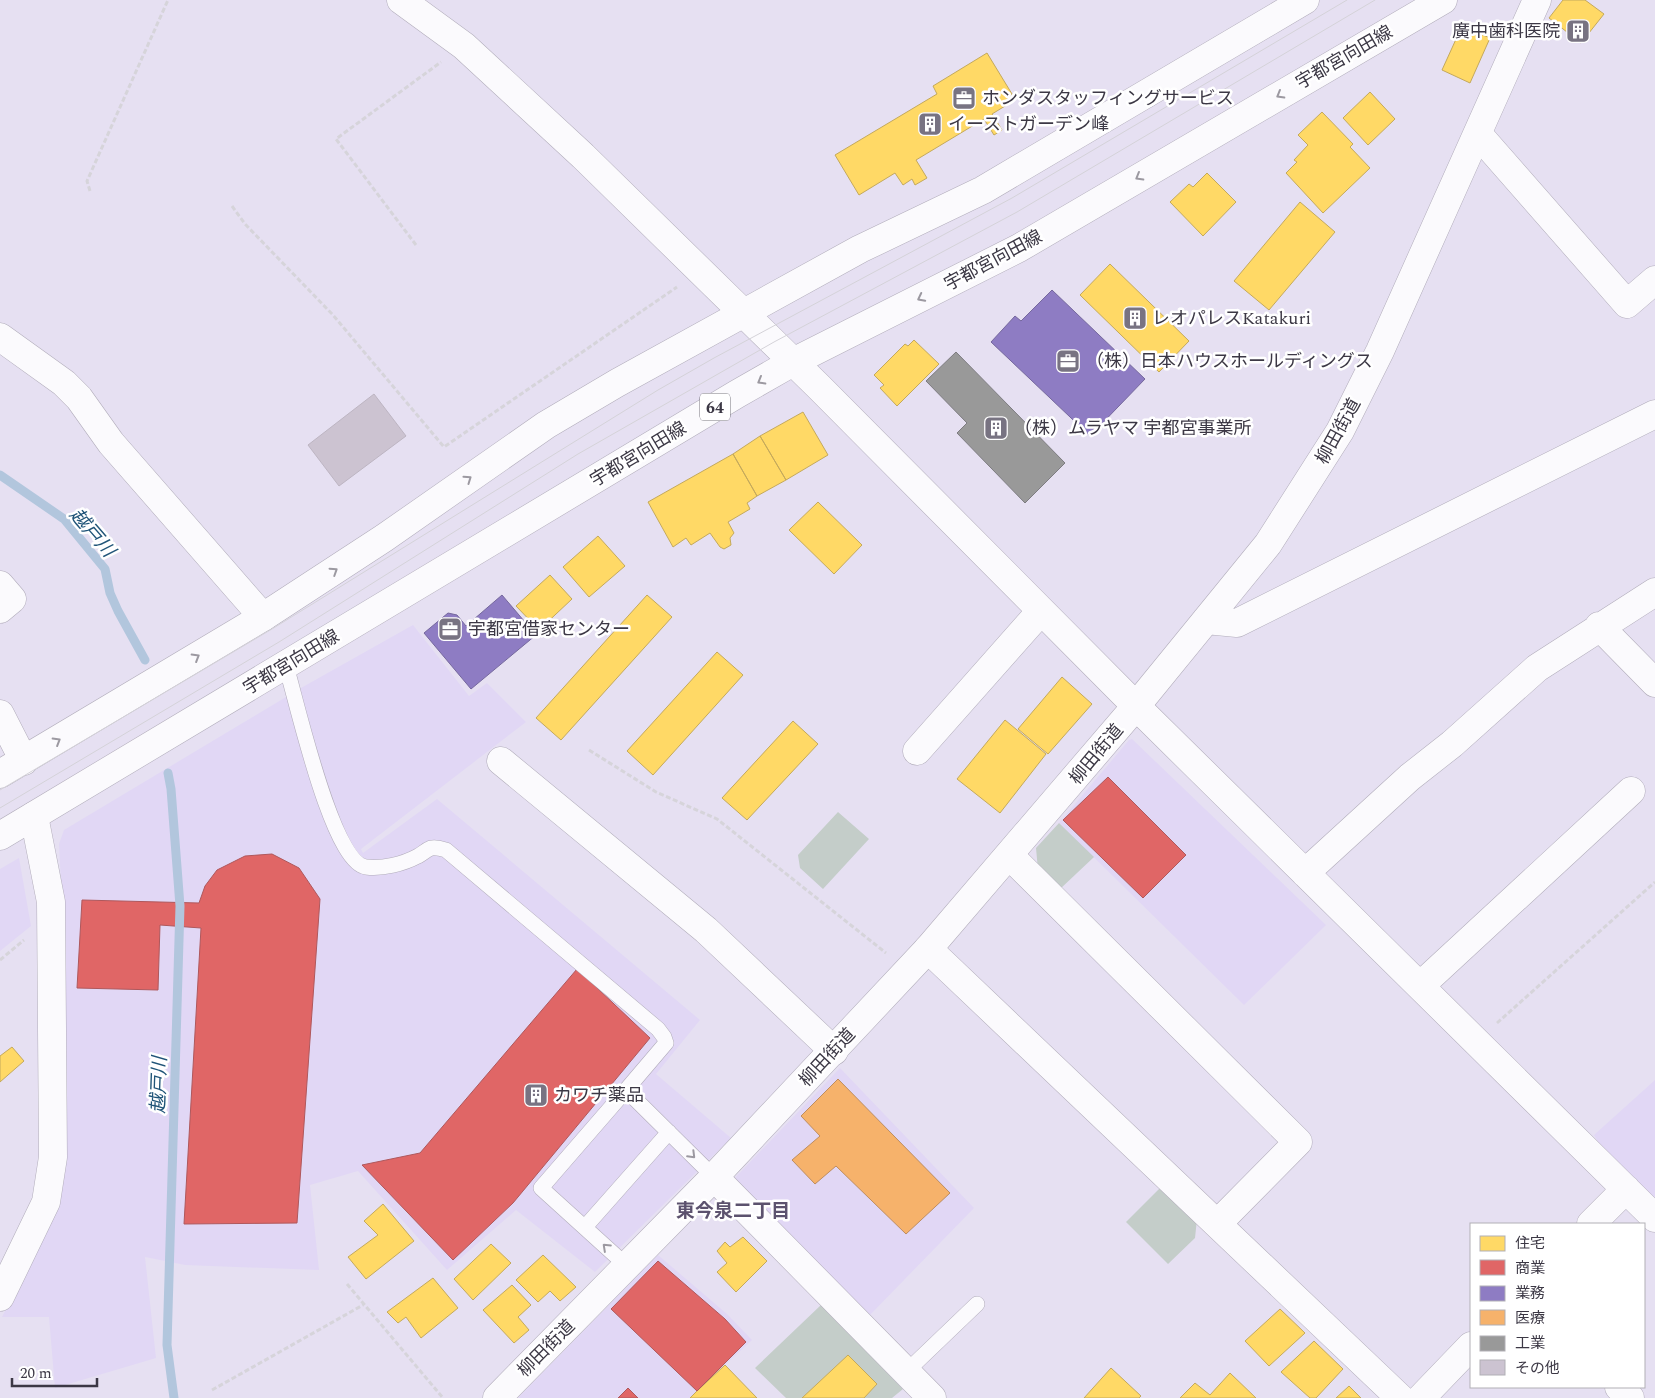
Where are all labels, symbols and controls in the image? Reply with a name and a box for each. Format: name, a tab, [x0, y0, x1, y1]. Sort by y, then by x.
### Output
place label: 廣中歯科医院	[1452, 18, 1560, 45]
building icon: 廣中歯科医院	[1565, 18, 1591, 44]
street label: 宇都宮向田線	[1291, 19, 1398, 96]
office icon: ホンダスタッフィングサービス	[951, 85, 977, 111]
place label: ホンダスタッフィングサービス	[982, 85, 1234, 112]
one-way arrow	[1276, 89, 1285, 99]
building icon: イーストガーデン峰	[917, 111, 943, 137]
place label: イーストガーデン峰	[948, 111, 1109, 138]
one-way arrow	[1136, 171, 1145, 181]
street label: 宇都宮向田線	[939, 223, 1047, 298]
one-way arrow	[917, 292, 926, 302]
building icon: レオパレスKatakuri	[1122, 305, 1148, 331]
place label: レオパレスKatakuri	[1152, 305, 1311, 332]
office icon: （株）日本ハウスホールディングス	[1055, 348, 1081, 374]
place label: （株）日本ハウスホールディングス	[1086, 348, 1373, 375]
one-way arrow	[757, 375, 766, 385]
street label: 柳田街道	[1309, 393, 1368, 469]
road number: 64	[700, 394, 730, 421]
street label: 宇都宮向田線	[585, 415, 691, 494]
building icon: （株）ムラヤマ 宇都宮事業所	[983, 415, 1009, 441]
place label: （株）ムラヤマ 宇都宮事業所	[1014, 415, 1252, 442]
one-way arrow	[462, 476, 472, 485]
water label: 越戸川	[62, 502, 123, 566]
one-way arrow	[329, 567, 338, 577]
office icon: 宇都宮借家センター	[437, 616, 463, 642]
place label: 宇都宮借家センター	[468, 616, 630, 643]
street label: 宇都宮向田線	[238, 623, 344, 702]
one-way arrow	[191, 654, 200, 664]
street label: 柳田街道	[1063, 718, 1130, 791]
one-way arrow	[52, 737, 61, 747]
street label: 柳田街道	[793, 1022, 862, 1093]
water label: 越戸川	[144, 1054, 175, 1114]
building icon: カワチ薬品	[523, 1082, 549, 1108]
place label: カワチ薬品	[554, 1082, 644, 1109]
one-way arrow	[686, 1149, 695, 1158]
district label: 東今泉二丁目	[676, 1197, 790, 1226]
legend	[1470, 1223, 1645, 1388]
text: 住宅	[1515, 1232, 1545, 1255]
one-way arrow	[602, 1244, 611, 1253]
text: 商業	[1515, 1257, 1545, 1280]
text: 業務	[1515, 1282, 1545, 1305]
text: 医療	[1515, 1307, 1545, 1330]
street label: 柳田街道	[511, 1313, 581, 1383]
text: 工業	[1515, 1332, 1545, 1355]
scale bar	[12, 1356, 98, 1388]
text: その他	[1515, 1357, 1560, 1380]
text: 20 m	[20, 1362, 52, 1385]

